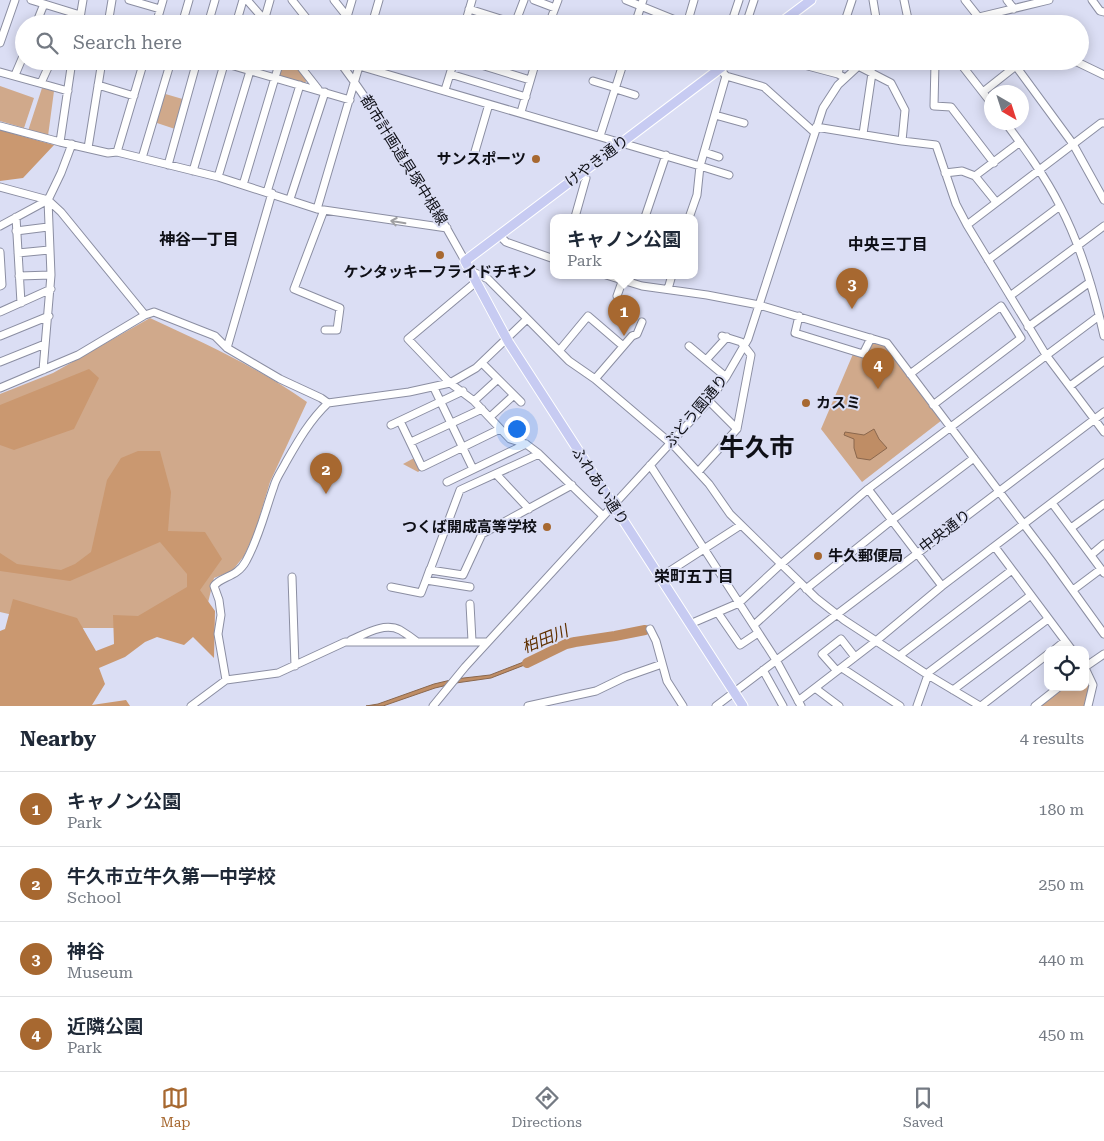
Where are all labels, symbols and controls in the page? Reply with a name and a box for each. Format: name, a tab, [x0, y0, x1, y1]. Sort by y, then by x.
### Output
search box	[15, 15, 1089, 70]
icon: search	[33, 29, 61, 57]
text: Search here	[73, 31, 182, 54]
north arrow	[984, 85, 1029, 130]
street label: 都市計画道貝塚中根線	[357, 92, 451, 228]
street label: けやき通り	[562, 131, 632, 191]
place label: サンスポーツ	[437, 150, 526, 168]
marker: サンスポーツ	[530, 153, 542, 165]
popup	[550, 214, 698, 279]
one-way arrow	[391, 216, 407, 226]
text: キャノン公園	[567, 228, 681, 251]
district label: 神谷一丁目	[159, 230, 239, 249]
district label: 中央三丁目	[848, 235, 928, 254]
marker: ケンタッキーフライドチキン	[434, 249, 446, 261]
text: Park	[567, 251, 602, 270]
place label: ケンタッキーフライドチキン	[343, 263, 537, 281]
pin: 3	[836, 268, 868, 309]
pin: 1	[608, 295, 640, 336]
pin: 4	[862, 348, 894, 389]
street label: ぶどう園通り	[660, 371, 732, 451]
place label: カスミ	[816, 394, 861, 412]
marker: カスミ	[800, 397, 812, 409]
your location	[504, 416, 530, 442]
district label: 牛久市	[719, 433, 795, 462]
street label: ふれあい通り	[568, 443, 632, 529]
pin: 2	[310, 453, 342, 494]
street label: 中央通り	[916, 506, 974, 556]
place label: つくば開成高等学校	[402, 518, 537, 536]
marker: つくば開成高等学校	[541, 521, 553, 533]
place label: 牛久郵便局	[828, 547, 903, 565]
marker: 牛久郵便局	[812, 550, 824, 562]
district label: 栄町五丁目	[654, 567, 734, 586]
water label: 柏田川	[519, 620, 573, 657]
map controls	[1044, 646, 1089, 691]
button: locate	[1044, 646, 1089, 691]
text: Nearby	[20, 727, 96, 751]
text: 4 results	[1020, 729, 1084, 748]
text: キャノン公園	[67, 790, 181, 813]
text: 1	[32, 800, 40, 819]
text: 180 m	[1038, 800, 1084, 819]
text: Park	[67, 813, 102, 832]
text: 牛久市立牛久第一中学校	[67, 865, 276, 888]
text: 2	[32, 875, 40, 894]
text: 250 m	[1038, 875, 1084, 894]
text: School	[67, 888, 121, 907]
text: 神谷	[67, 940, 105, 963]
text: 3	[32, 950, 40, 969]
text: 440 m	[1038, 950, 1084, 969]
text: Museum	[67, 963, 133, 982]
text: 近隣公園	[67, 1015, 143, 1038]
text: 4	[32, 1025, 40, 1044]
text: 450 m	[1038, 1025, 1084, 1044]
text: Park	[67, 1038, 102, 1057]
tab: Map	[161, 1084, 190, 1130]
tab: Directions	[511, 1084, 582, 1130]
tab: Saved	[903, 1084, 944, 1130]

